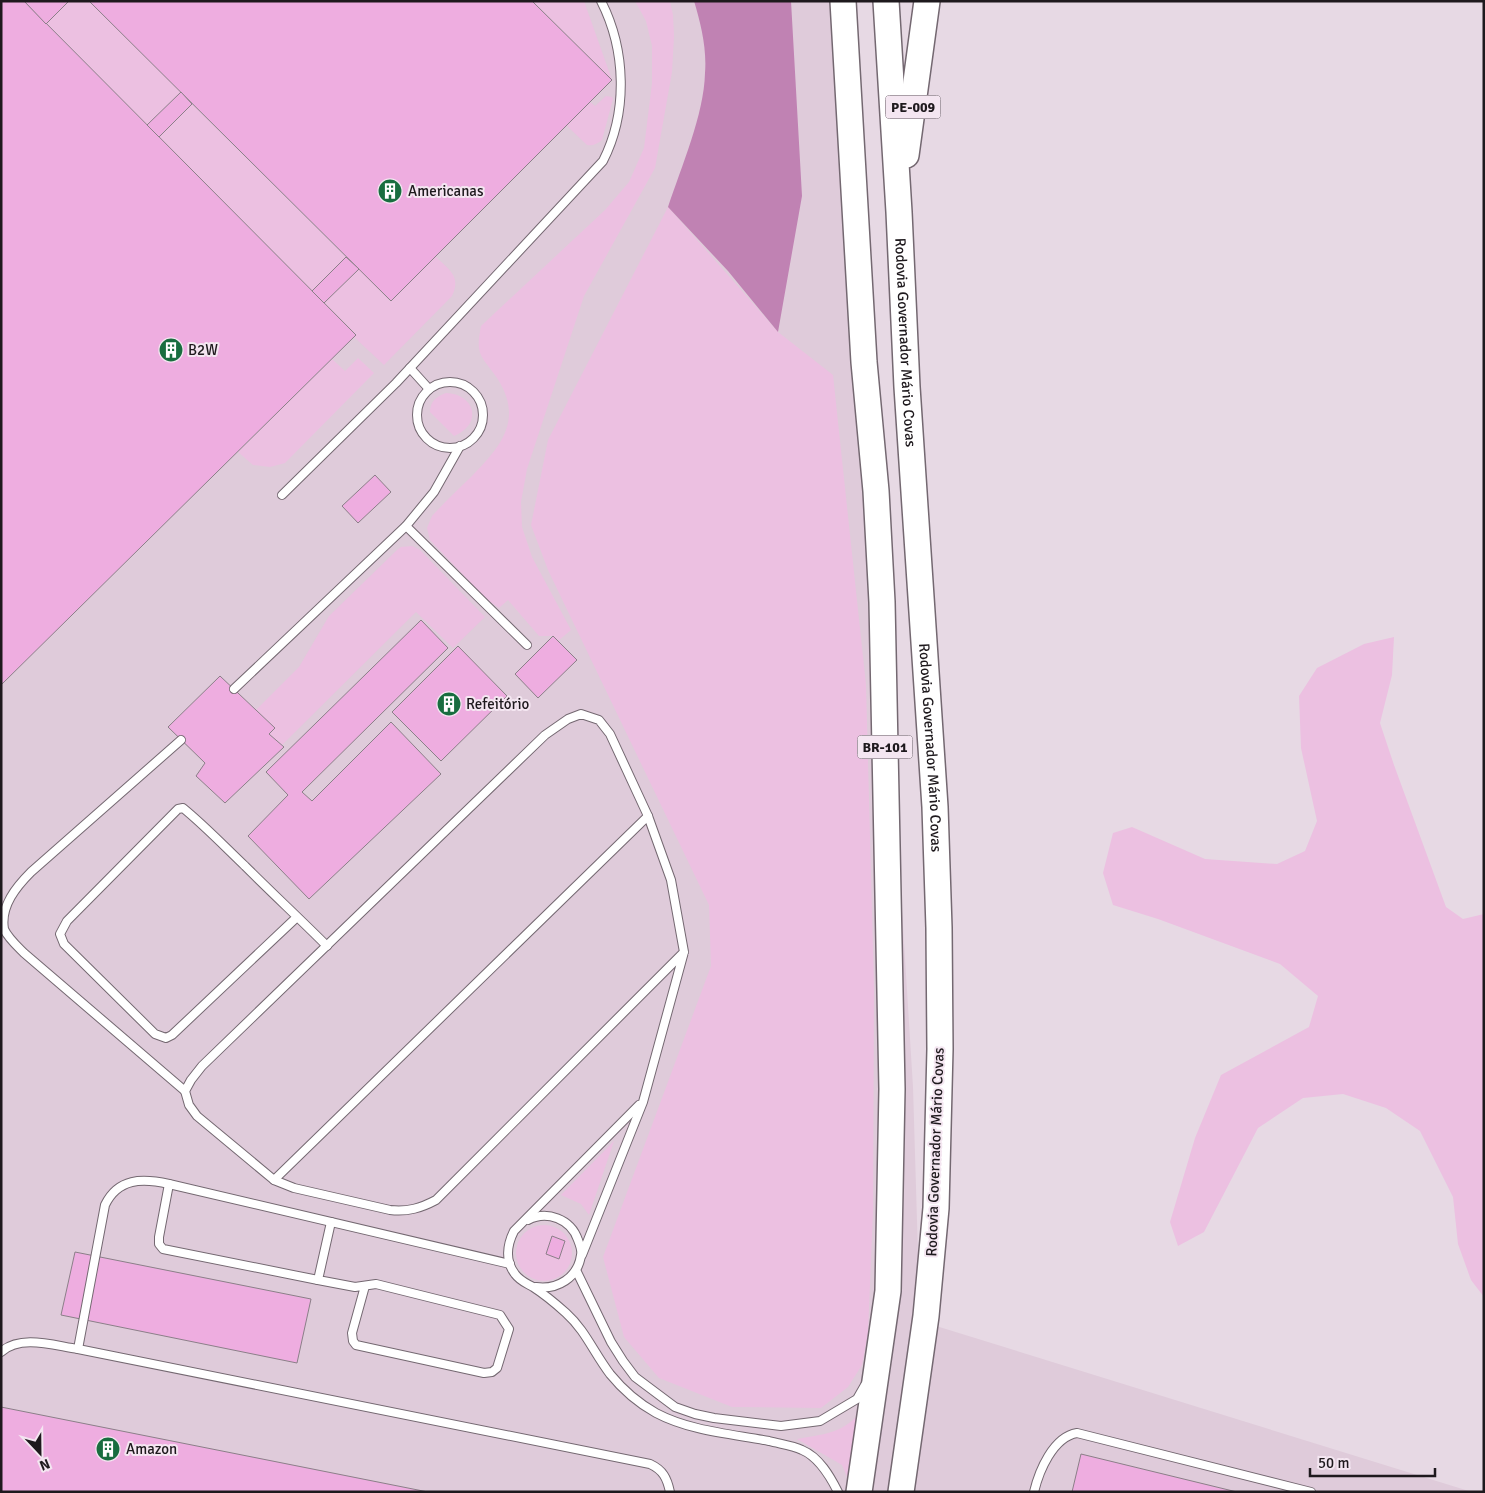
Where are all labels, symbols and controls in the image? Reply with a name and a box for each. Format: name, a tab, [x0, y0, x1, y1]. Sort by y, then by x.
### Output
road number: PE-009	[886, 95, 940, 118]
building icon: Americanas	[377, 178, 403, 204]
place label: Americanas	[408, 182, 484, 200]
street label: Rodovia Governador Mário Covas	[891, 237, 920, 448]
building icon: B2W	[158, 337, 184, 363]
place label: B2W	[188, 341, 218, 359]
street label: Rodovia Governador Mário Covas	[915, 642, 946, 853]
building icon: Refeitório	[436, 691, 462, 717]
place label: Refeitório	[466, 695, 529, 713]
road number: BR-101	[858, 736, 912, 759]
street label: Rodovia Governador Mário Covas	[922, 1047, 948, 1257]
north arrow	[15, 1428, 65, 1478]
building icon: Amazon	[95, 1436, 121, 1462]
place label: Amazon	[126, 1440, 177, 1458]
scale bar	[1310, 1446, 1435, 1478]
text: 50 m	[1318, 1454, 1349, 1472]
text: N	[37, 1455, 52, 1474]

